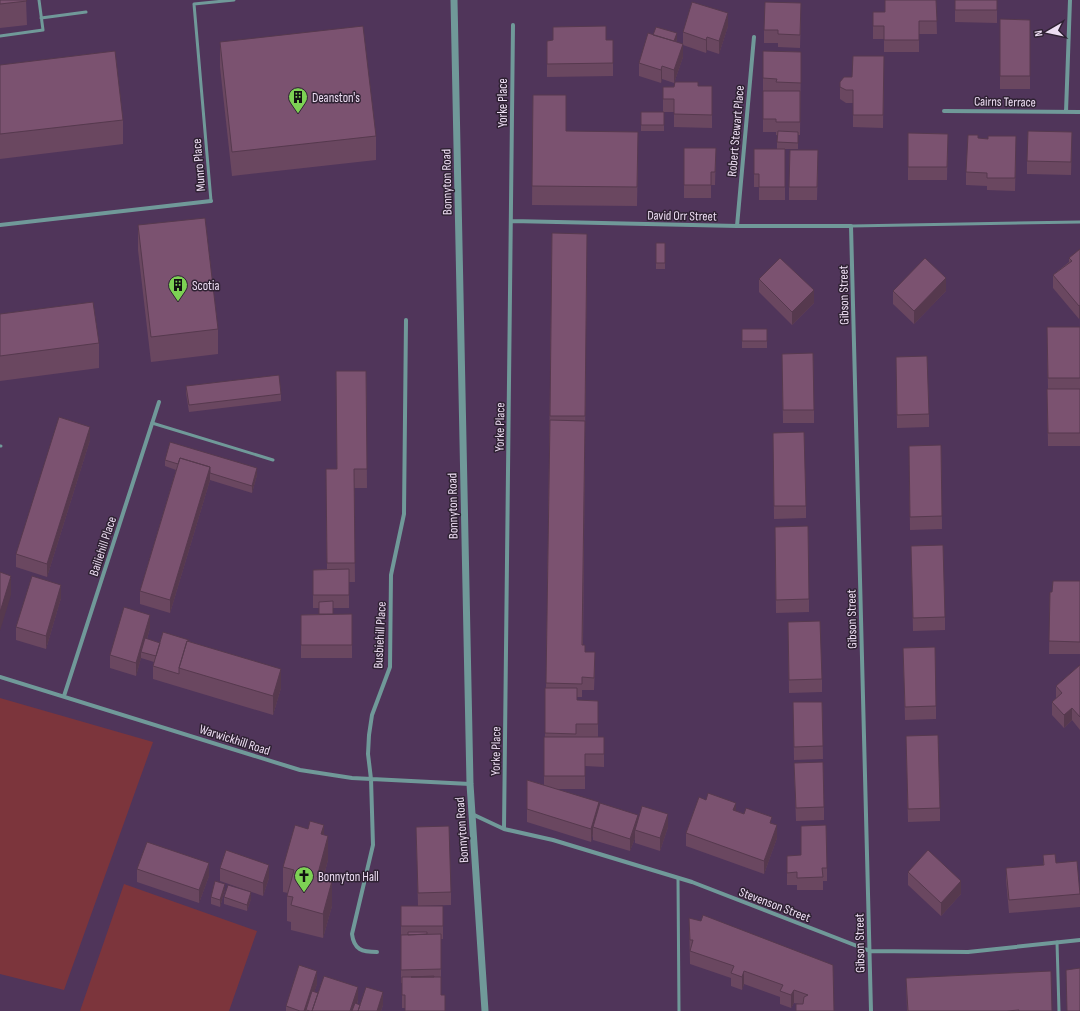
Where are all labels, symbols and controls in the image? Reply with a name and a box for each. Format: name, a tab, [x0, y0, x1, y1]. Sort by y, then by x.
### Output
north arrow	[1028, 12, 1068, 52]
text: N	[1032, 29, 1045, 37]
street label: Yorke Place	[495, 78, 511, 128]
street label: Robert Stewart Place	[724, 85, 748, 177]
building icon: Deanston's	[287, 86, 309, 114]
place label: Deanston's	[312, 90, 360, 106]
street label: Cairns Terrace	[974, 93, 1036, 111]
street label: Munro Place	[189, 138, 209, 192]
street label: Bonnyton Road	[438, 149, 456, 215]
street label: David Orr Street	[647, 207, 717, 225]
street label: Gibson Street	[835, 265, 853, 325]
building icon: Scotia	[167, 274, 189, 302]
place label: Scotia	[192, 278, 220, 294]
street label: Yorke Place	[492, 402, 508, 452]
street label: Bonnyton Road	[444, 473, 462, 539]
street label: Bailiehill Place	[86, 514, 120, 578]
street label: Gibson Street	[843, 589, 861, 649]
street label: Busbiehill Place	[370, 601, 390, 669]
street label: Warwickhill Road	[197, 721, 272, 759]
street label: Yorke Place	[488, 726, 504, 776]
street label: Bonnyton Road	[452, 796, 472, 863]
church icon: Bonnyton Hall	[293, 865, 315, 893]
place label: Bonnyton Hall	[318, 869, 379, 885]
street label: Stevenson Street	[737, 884, 813, 926]
street label: Gibson Street	[851, 913, 869, 973]

